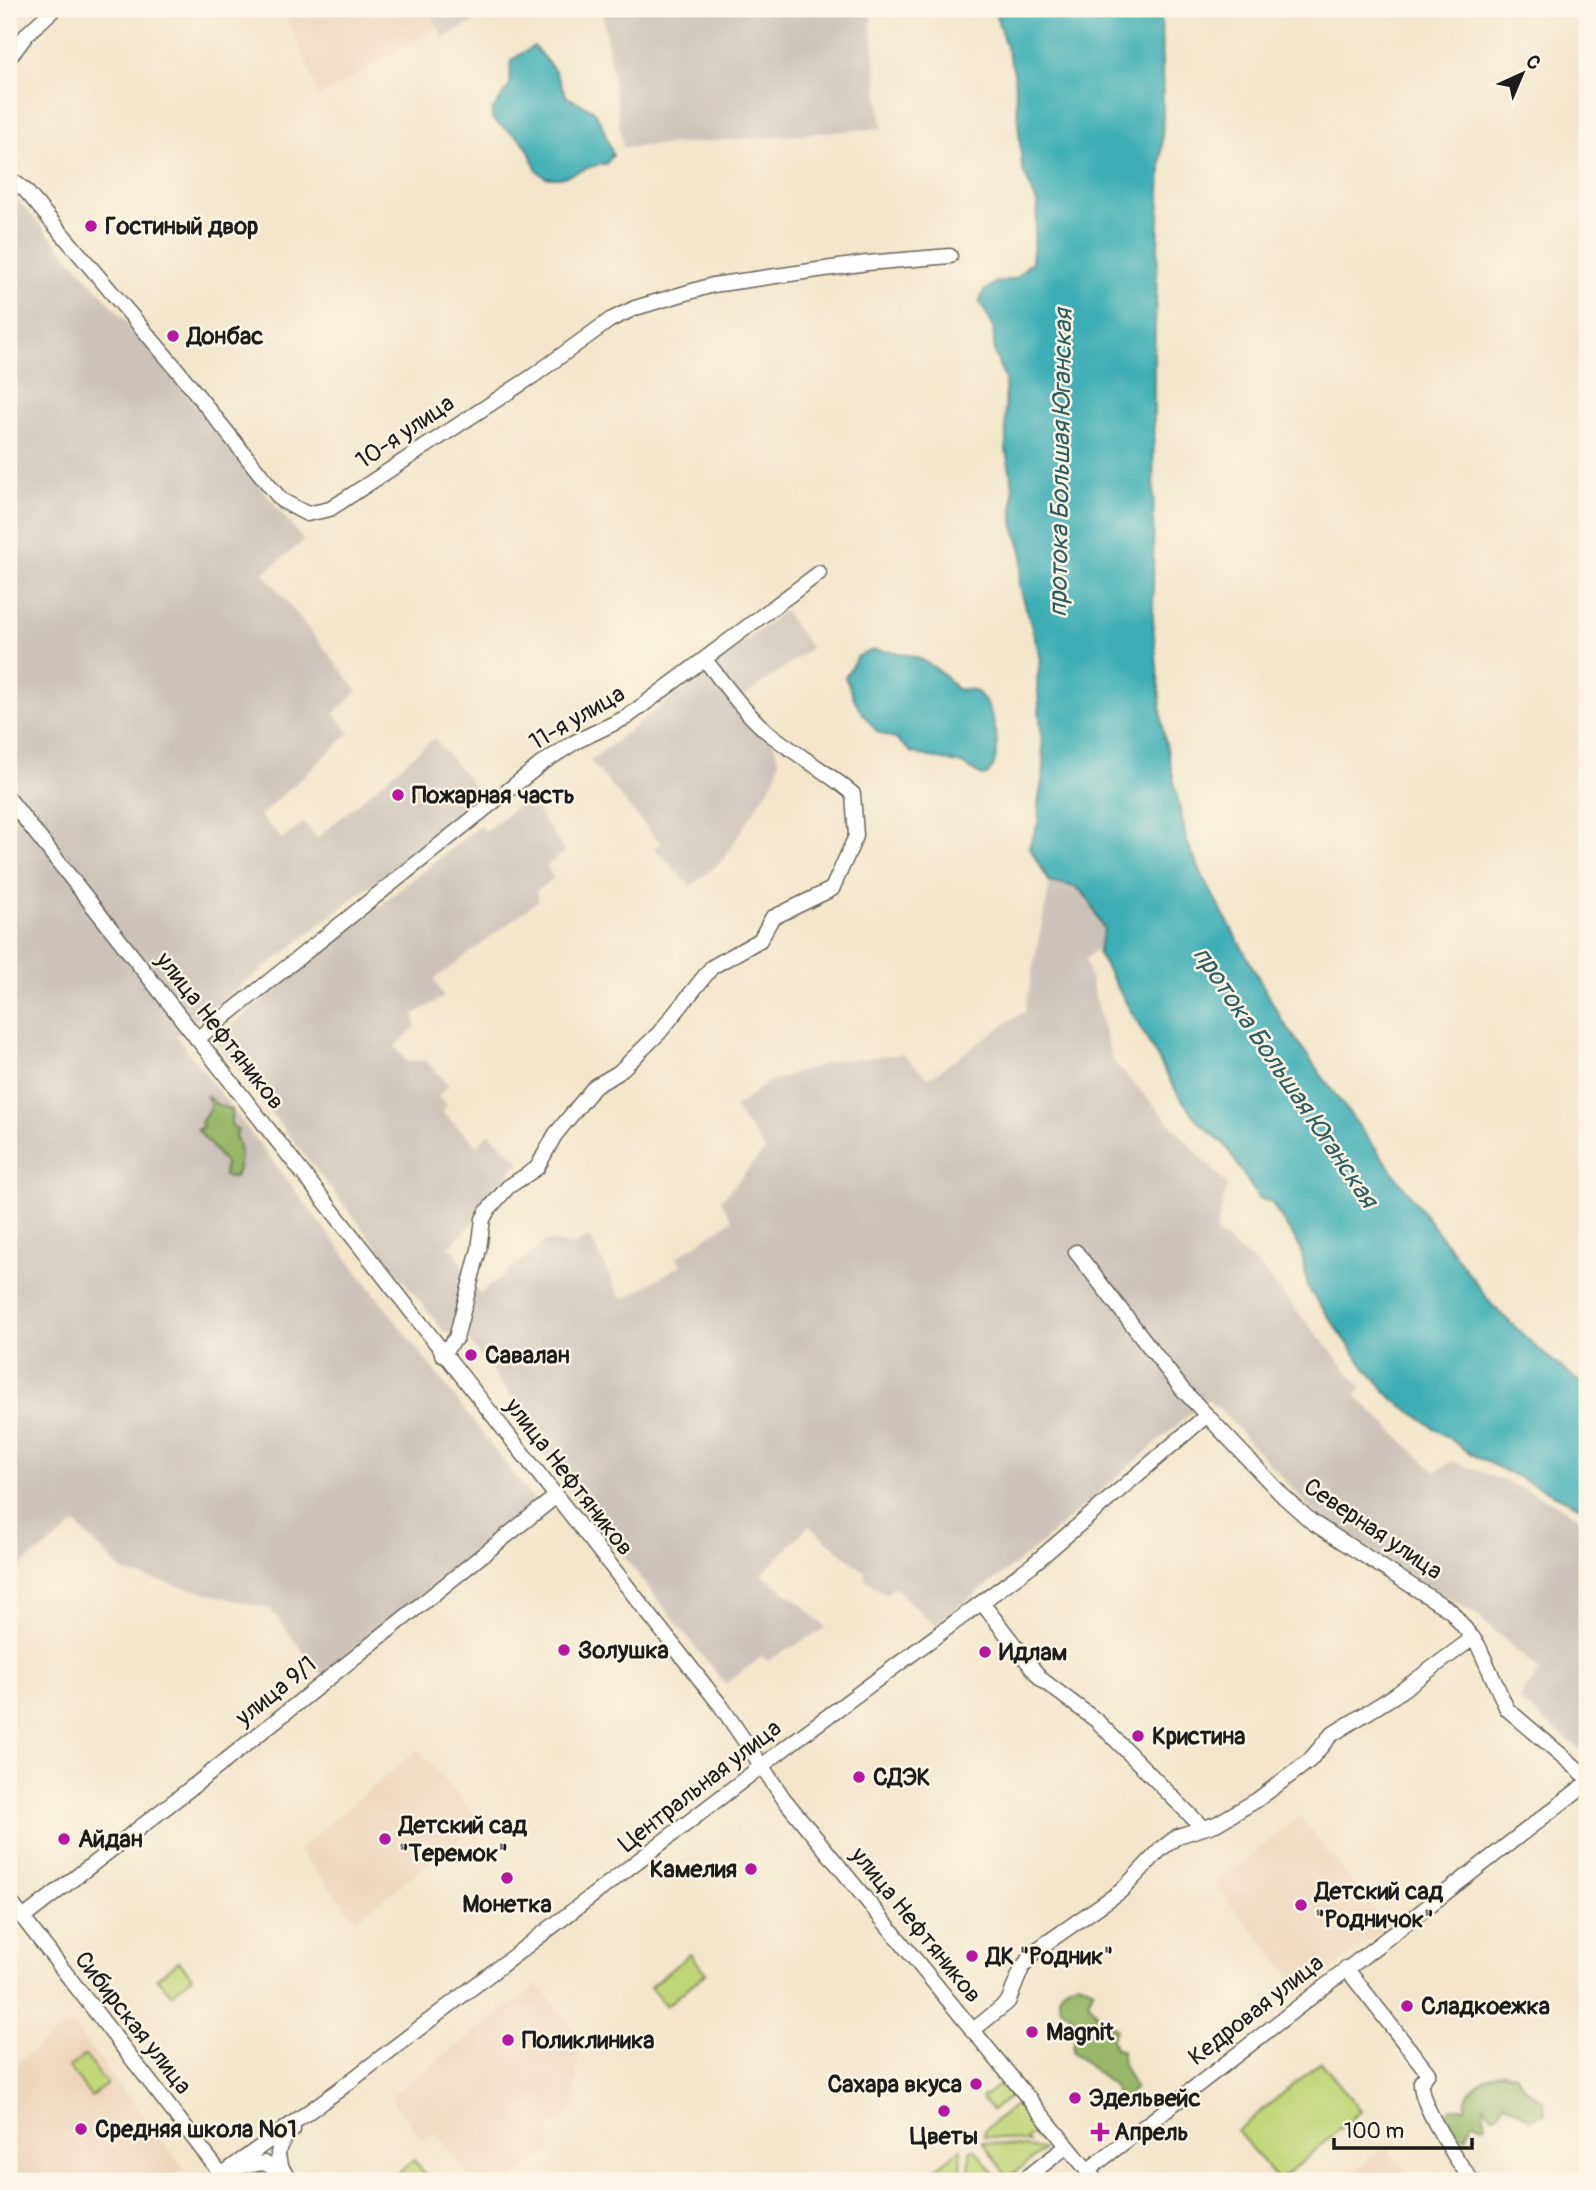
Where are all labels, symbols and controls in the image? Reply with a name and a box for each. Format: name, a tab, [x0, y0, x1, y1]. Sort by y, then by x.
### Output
north arrow	[1488, 38, 1558, 108]
text: С	[1521, 50, 1546, 75]
place label: Гостиный двор	[105, 212, 258, 241]
marker: Гостиный двор	[83, 218, 99, 234]
water label: протока Большая Юганская	[1042, 306, 1080, 617]
place label: Донбас	[185, 322, 263, 351]
marker: Донбас	[165, 328, 181, 344]
street label: 10-я улица	[350, 389, 460, 475]
street label: 11-я улица	[524, 679, 630, 757]
place label: Пожарная часть	[412, 781, 575, 810]
marker: Пожарная часть	[390, 787, 406, 803]
water label: протока Большая Юганская	[1186, 940, 1386, 1216]
street label: улица Нефтяников	[149, 946, 291, 1116]
place label: Савалан	[485, 1341, 570, 1370]
marker: Савалан	[463, 1347, 479, 1363]
street label: улица Нефтяников	[498, 1392, 640, 1562]
street label: Северная улица	[1298, 1472, 1448, 1586]
place label: Золушка	[578, 1636, 669, 1665]
place label: Идлам	[999, 1638, 1067, 1667]
marker: Золушка	[556, 1642, 572, 1658]
marker: Идлам	[977, 1644, 993, 1660]
street label: улица 9/1	[229, 1650, 322, 1733]
street label: Центральная улица	[613, 1713, 787, 1859]
place label: Кристина	[1152, 1722, 1245, 1751]
marker: Кристина	[1130, 1728, 1146, 1744]
place label: СДЭК	[873, 1763, 930, 1792]
marker: СДЭК	[851, 1769, 867, 1785]
place label: Детский сад "Теремок"	[397, 1811, 528, 1868]
place label: Айдан	[78, 1825, 143, 1854]
marker: Айдан	[56, 1831, 72, 1847]
marker: Детский сад "Теремок"	[377, 1831, 393, 1847]
street label: улица Нефтяников	[844, 1840, 988, 2009]
place label: Камелия	[650, 1855, 737, 1884]
marker: Камелия	[743, 1861, 759, 1877]
marker: Монетка	[499, 1870, 515, 1886]
place label: Детский сад "Родничок"	[1313, 1877, 1444, 1934]
place label: Монетка	[462, 1890, 552, 1919]
marker: Детский сад "Родничок"	[1293, 1897, 1309, 1913]
place label: ДК "Родник"	[984, 1942, 1113, 1971]
street label: Сибирская улица	[68, 1946, 198, 2100]
marker: ДК "Родник"	[964, 1948, 980, 1964]
street label: Кедровая улица	[1183, 1948, 1329, 2072]
place label: Сладкоежка	[1421, 1992, 1550, 2021]
marker: Сладкоежка	[1399, 1998, 1415, 2014]
place label: Magnit	[1046, 2018, 1115, 2047]
marker: Magnit	[1024, 2024, 1040, 2040]
place label: Поликлиника	[522, 2026, 654, 2055]
marker: Поликлиника	[500, 2032, 516, 2048]
place label: Сахара вкуса	[827, 2070, 962, 2099]
marker: Сахара вкуса	[968, 2076, 984, 2092]
place label: Эдельвейс	[1089, 2084, 1201, 2113]
marker: Эдельвейс	[1067, 2090, 1083, 2106]
marker: Цветы	[936, 2103, 952, 2119]
scale bar	[1334, 2106, 1472, 2150]
place label: Средняя школа №1	[95, 2115, 297, 2144]
place label: Апрель	[1114, 2118, 1189, 2147]
text: 100 m	[1344, 2118, 1404, 2145]
marker: Средняя школа №1	[73, 2121, 89, 2137]
place label: Цветы	[910, 2122, 978, 2151]
marker: Апрель	[1092, 2124, 1108, 2140]

